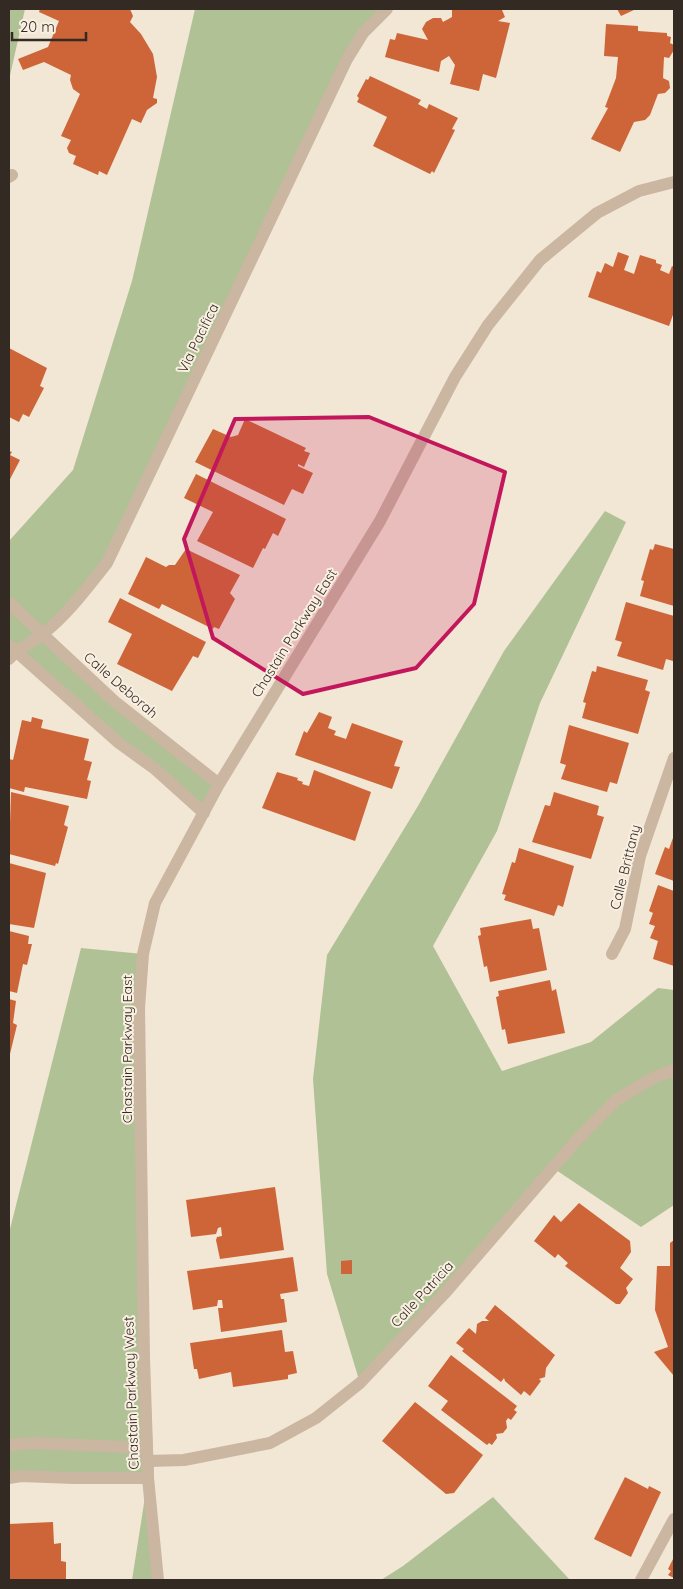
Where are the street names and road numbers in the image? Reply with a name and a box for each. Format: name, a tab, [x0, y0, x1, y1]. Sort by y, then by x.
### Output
street label: Via Pacifica	[173, 300, 223, 376]
street label: Chastain Parkway East	[247, 565, 341, 701]
street label: Calle Deborah	[80, 648, 162, 722]
street label: Calle Brittany	[606, 823, 644, 911]
street label: Chastain Parkway East	[118, 974, 136, 1123]
street label: Calle Patricia	[387, 1257, 457, 1331]
street label: Chastain Parkway West	[119, 1316, 143, 1470]

